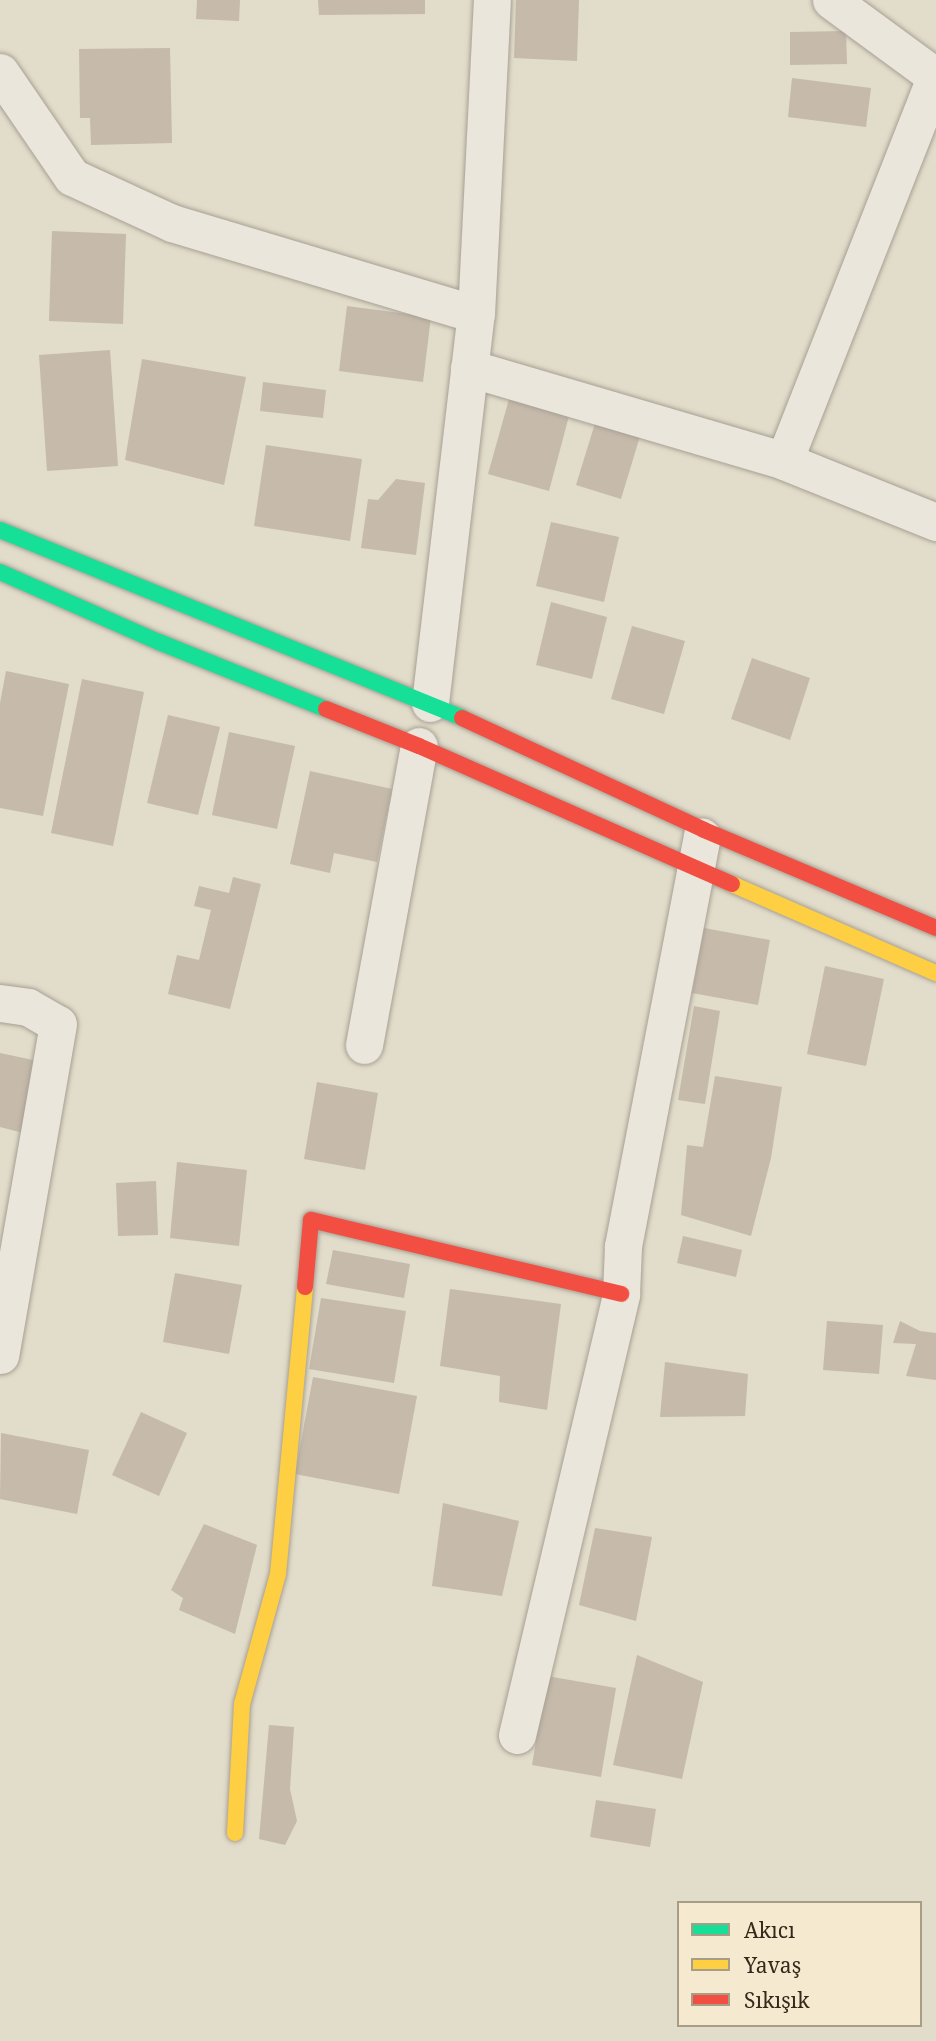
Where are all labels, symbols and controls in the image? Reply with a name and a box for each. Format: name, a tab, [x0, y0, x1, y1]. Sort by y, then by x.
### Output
legend	[677, 1901, 922, 2027]
text: Akıcı	[744, 1916, 795, 1944]
text: Yavaş	[744, 1951, 801, 1979]
text: Sıkışık	[744, 1986, 810, 2014]

